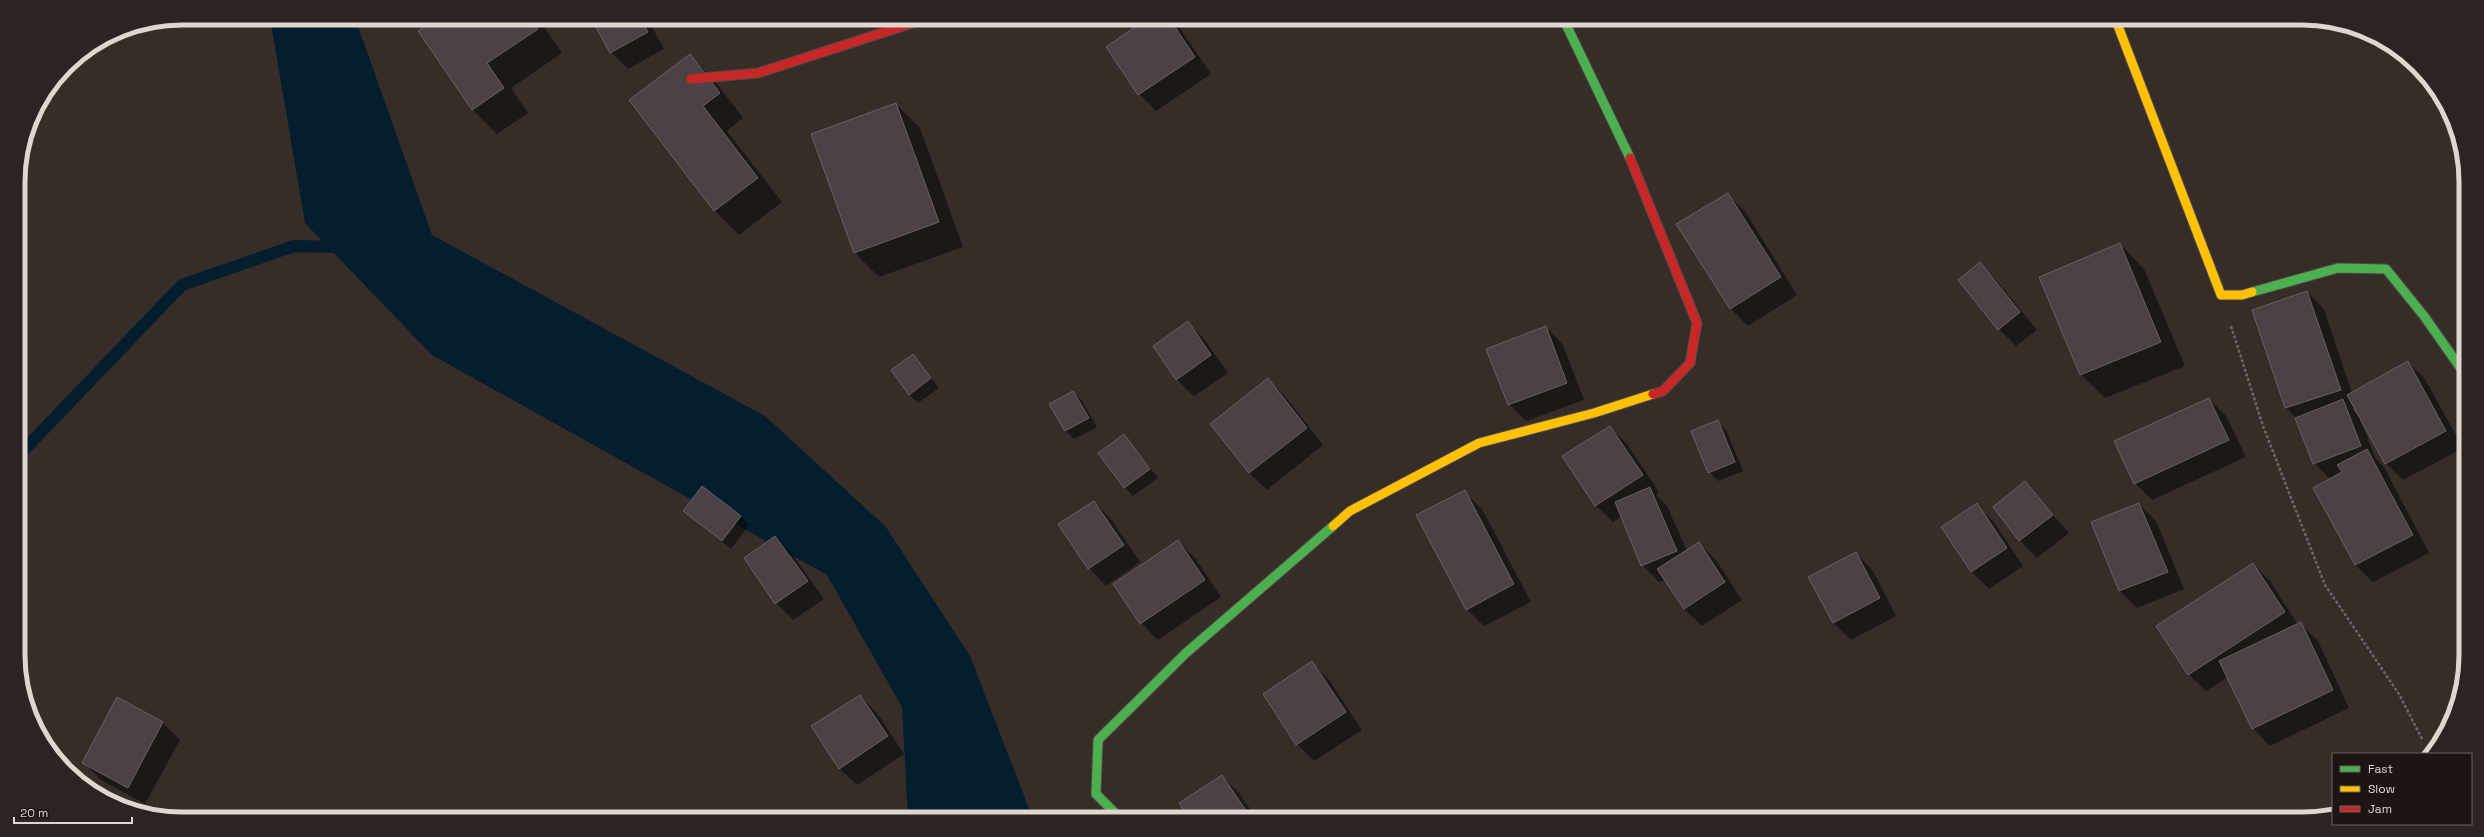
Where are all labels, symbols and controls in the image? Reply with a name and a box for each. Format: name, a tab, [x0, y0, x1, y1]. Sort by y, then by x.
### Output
legend	[2332, 753, 2472, 825]
text: Fast	[2368, 761, 2393, 777]
text: Slow	[2368, 781, 2395, 797]
scale bar	[14, 799, 132, 825]
text: Jam	[2368, 801, 2392, 817]
text: 20 m	[20, 805, 48, 821]

